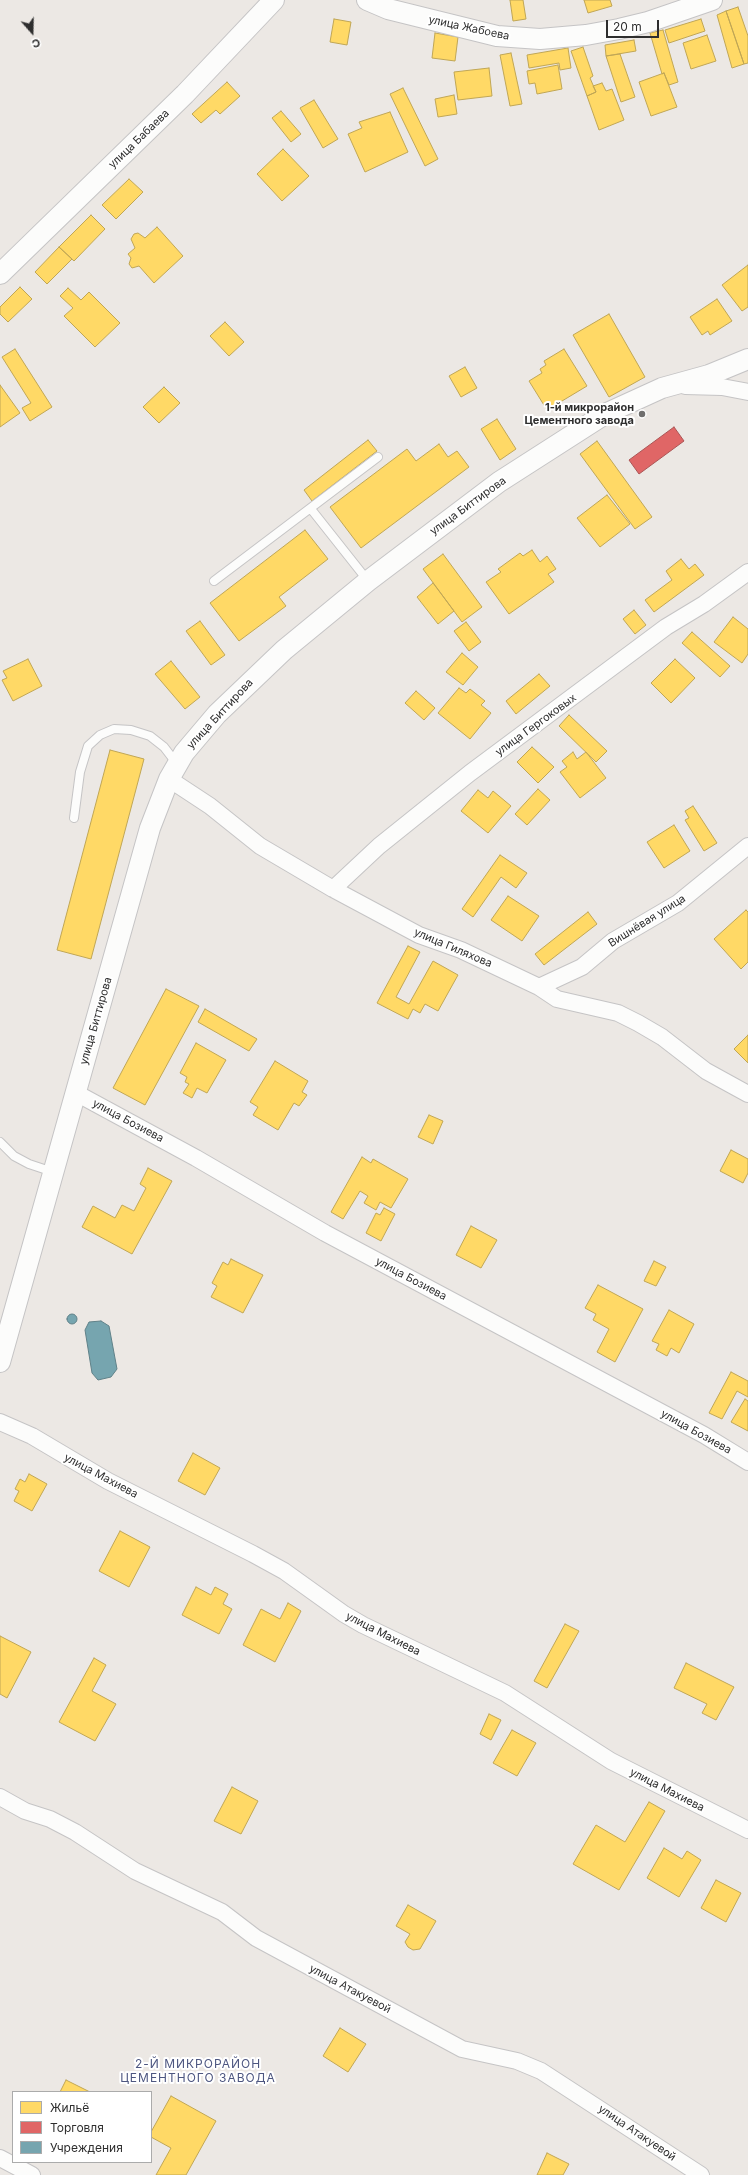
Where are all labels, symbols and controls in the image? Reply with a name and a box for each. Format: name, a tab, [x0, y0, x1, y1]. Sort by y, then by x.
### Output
north arrow	[12, 12, 52, 52]
scale bar	[608, 12, 661, 38]
street label: улица Жабоева	[427, 13, 511, 43]
text: 20 m	[613, 19, 642, 34]
text: С	[30, 35, 42, 51]
street label: улица Бабаева	[106, 107, 172, 171]
place label: 1-й микрорайон Цементного завода	[524, 401, 634, 427]
marker: 1-й микрорайон Цементного завода	[637, 409, 647, 419]
street label: улица Биттирова	[427, 474, 509, 538]
street label: улица Биттирова	[184, 676, 256, 752]
street label: улица Гергоковых	[493, 691, 579, 759]
street label: Вишнёвая улица	[606, 892, 688, 950]
street label: улица Гиляхова	[412, 926, 494, 970]
street label: улица Биттирова	[77, 976, 115, 1066]
street label: улица Бозиева	[90, 1097, 166, 1145]
street label: улица Бозиева	[373, 1255, 449, 1303]
street label: улица Бозиева	[658, 1407, 734, 1457]
street label: улица Махиева	[62, 1451, 140, 1501]
street label: улица Махиева	[344, 1610, 422, 1658]
street label: улица Махиева	[628, 1766, 706, 1814]
street label: улица Атакуевой	[307, 1962, 393, 2016]
district label: 2-Й МИКРОРАЙОН ЦЕМЕНТНОГО ЗАВОДА	[120, 2057, 276, 2085]
legend	[12, 2091, 152, 2163]
text: Жильё	[50, 2100, 89, 2115]
street label: улица Атакуевой	[596, 2102, 678, 2164]
text: Торговля	[50, 2120, 104, 2135]
text: Учреждения	[50, 2140, 123, 2155]

